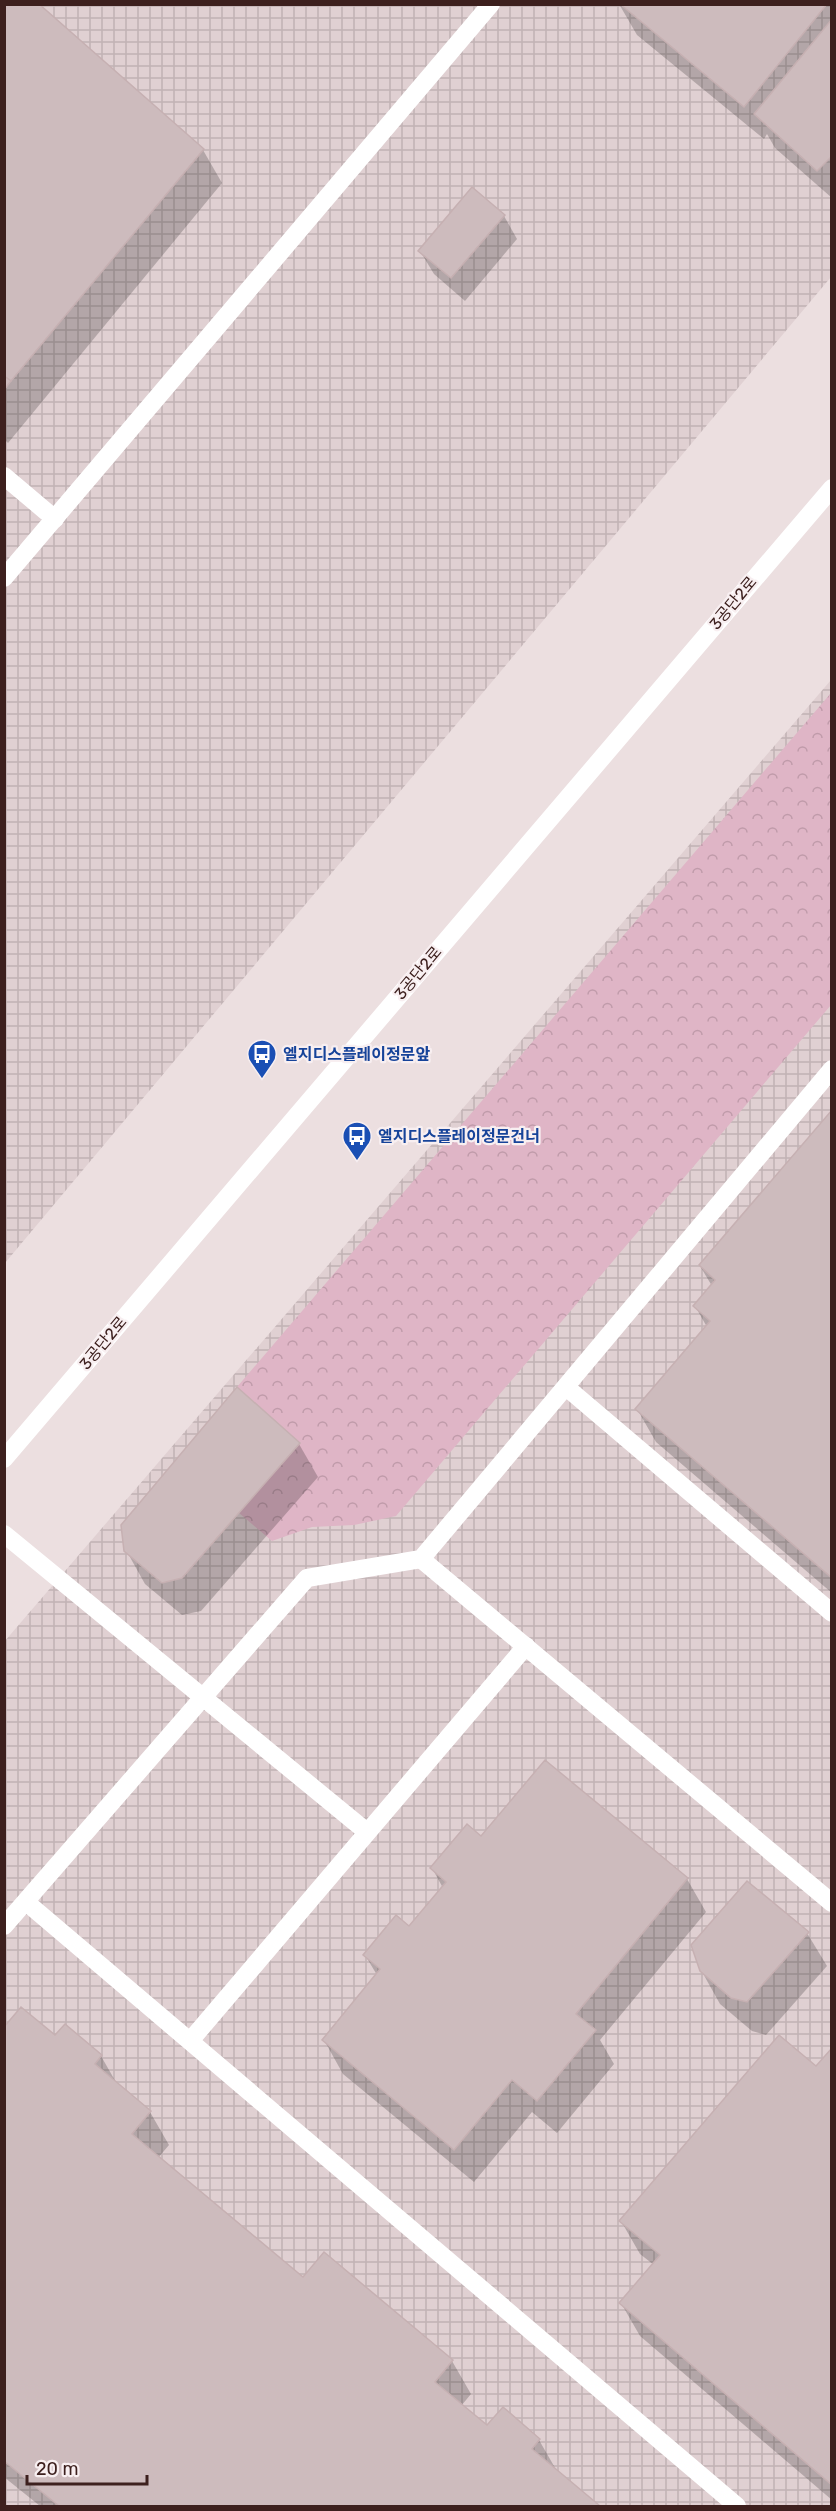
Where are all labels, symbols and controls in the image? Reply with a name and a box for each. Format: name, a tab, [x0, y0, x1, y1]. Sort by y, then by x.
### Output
street label: 3공단2로	[705, 572, 761, 633]
street label: 3공단2로	[390, 942, 446, 1003]
bus stop icon: 엘지디스플레이정문앞	[246, 1038, 278, 1080]
place label: 엘지디스플레이정문앞	[283, 1045, 430, 1064]
bus stop icon: 엘지디스플레이정문건너	[341, 1120, 373, 1162]
place label: 엘지디스플레이정문건너	[378, 1127, 540, 1146]
street label: 3공단2로	[75, 1312, 131, 1373]
scale bar	[27, 2448, 147, 2486]
text: 20 m	[36, 2458, 78, 2480]

